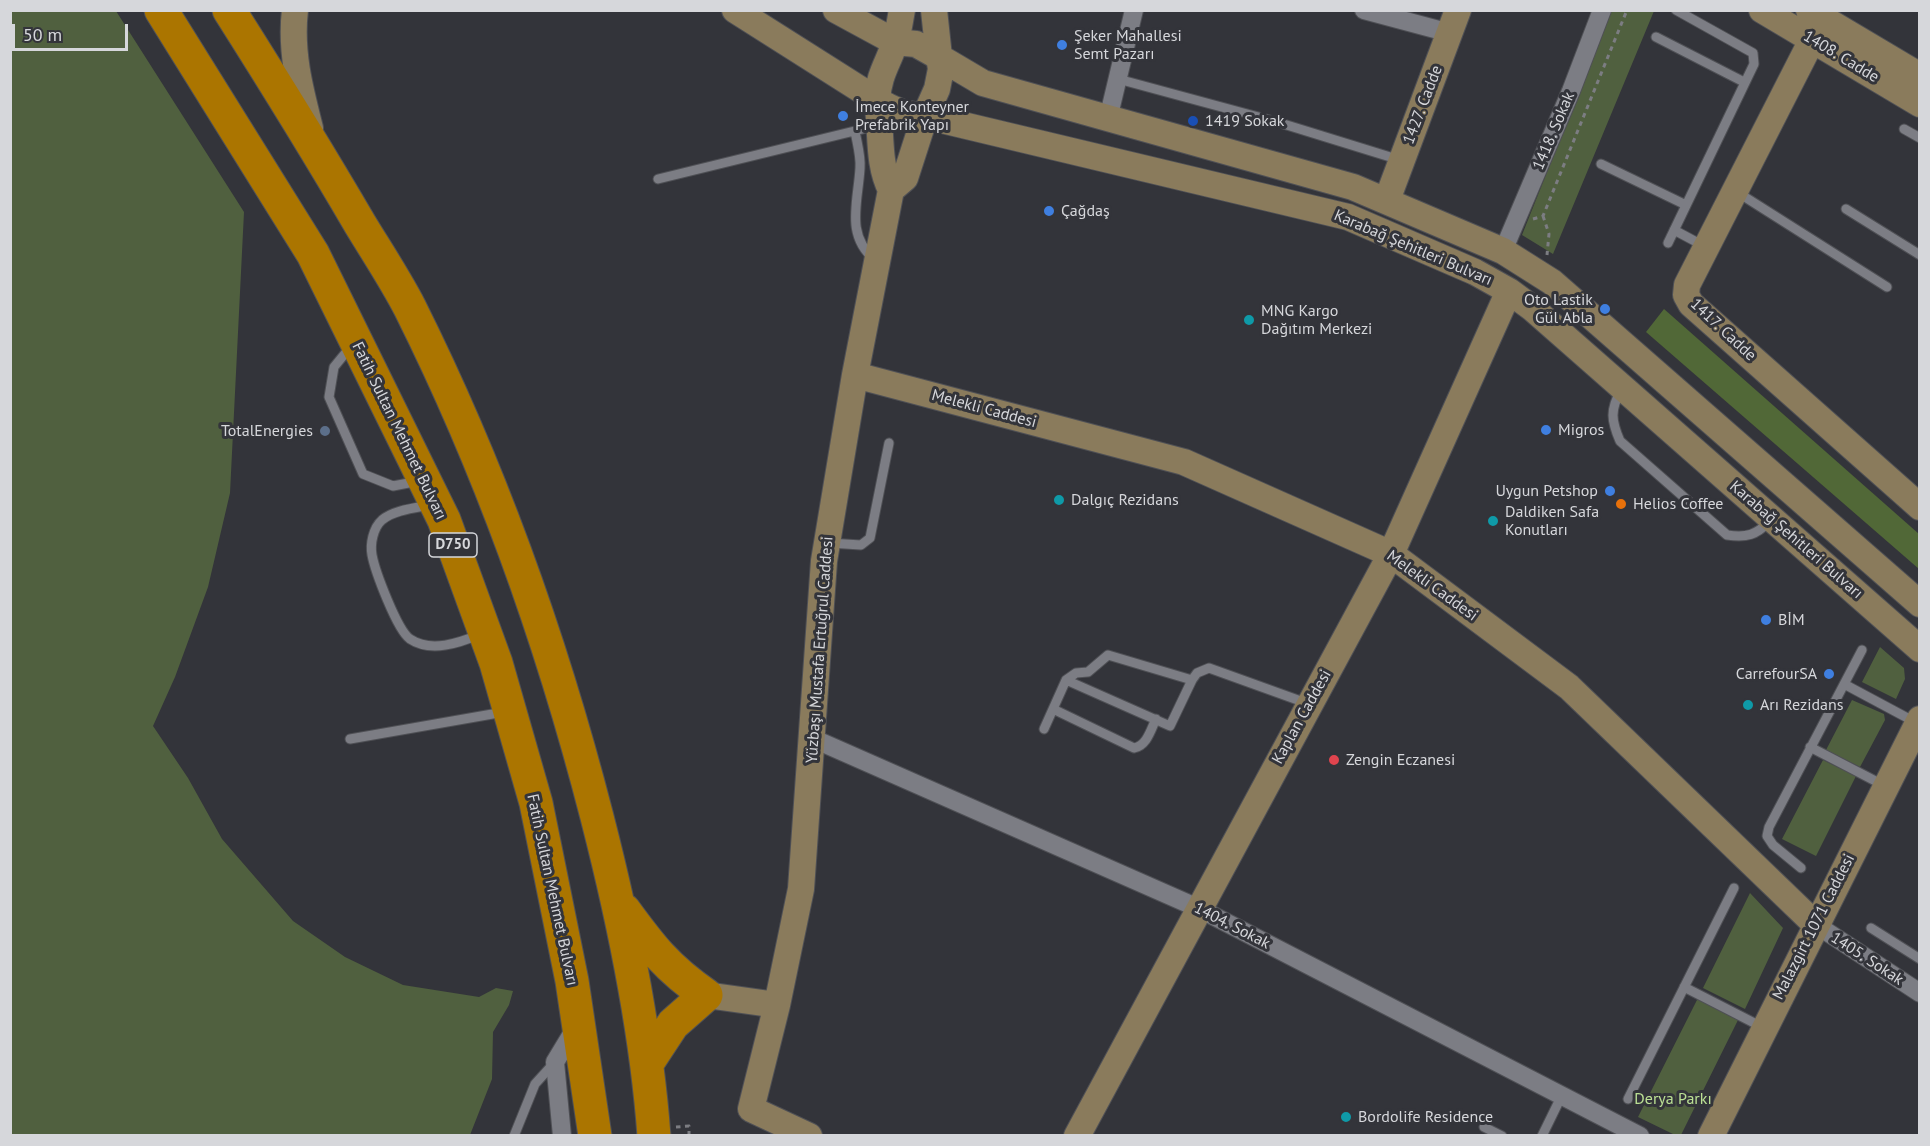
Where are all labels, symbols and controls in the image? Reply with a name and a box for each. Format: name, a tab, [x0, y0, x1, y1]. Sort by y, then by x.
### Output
scale bar	[15, 12, 130, 50]
text: 50 m	[23, 23, 62, 46]
place label: Şeker Mahallesi Semt Pazarı	[1074, 26, 1182, 64]
street label: 1408. Cadde	[1800, 27, 1882, 87]
marker: Şeker Mahallesi Semt Pazarı	[1055, 38, 1069, 52]
street label: 1427. Cadde	[1399, 63, 1447, 147]
street label: 1418. Sokak	[1529, 89, 1579, 173]
place label: İmece Konteyner Prefabrik Yapı	[855, 97, 969, 135]
marker: İmece Konteyner Prefabrik Yapı	[836, 109, 850, 123]
place label: 1419 Sokak	[1205, 111, 1284, 131]
marker: 1419 Sokak	[1186, 114, 1200, 128]
place label: Çağdaş	[1061, 201, 1110, 221]
marker: Çağdaş	[1042, 204, 1056, 218]
street label: Karabağ Şehitleri Bulvarı	[1331, 206, 1495, 290]
place label: Oto Lastik Gül Abla	[1524, 290, 1593, 328]
street label: 1417. Cadde	[1686, 295, 1760, 365]
place label: MNG Kargo Dağıtım Merkezi	[1261, 301, 1372, 339]
marker: Oto Lastik Gül Abla	[1598, 302, 1612, 316]
marker: MNG Kargo Dağıtım Merkezi	[1242, 313, 1256, 327]
street label: Fatih Sultan Mehmet Bulvarı	[348, 339, 450, 523]
street label: Melekli Caddesi	[930, 386, 1038, 432]
place label: Migros	[1558, 420, 1604, 440]
place label: TotalEnergies	[221, 421, 313, 441]
marker: Migros	[1539, 423, 1553, 437]
marker: TotalEnergies	[318, 424, 332, 438]
street label: Karabağ Şehitleri Bulvarı	[1726, 477, 1866, 603]
place label: Uygun Petshop	[1495, 481, 1598, 501]
marker: Uygun Petshop	[1603, 484, 1617, 498]
place label: Dalgıç Rezidans	[1071, 490, 1179, 510]
marker: Dalgıç Rezidans	[1052, 493, 1066, 507]
place label: Helios Coffee	[1633, 494, 1723, 514]
marker: Helios Coffee	[1614, 497, 1628, 511]
place label: Daldiken Safa Konutları	[1505, 502, 1599, 540]
marker: Daldiken Safa Konutları	[1486, 514, 1500, 528]
road number: D750	[429, 533, 477, 557]
street label: Yüzbaşı Mustafa Ertuğrul Caddesi	[802, 536, 838, 764]
street label: Melekli Caddesi	[1383, 547, 1481, 625]
place label: BİM	[1778, 610, 1805, 630]
marker: BİM	[1759, 613, 1773, 627]
place label: CarrefourSA	[1736, 664, 1817, 684]
street label: Kaplan Caddesi	[1268, 667, 1336, 767]
marker: CarrefourSA	[1822, 667, 1836, 681]
place label: Arı Rezidans	[1760, 695, 1844, 715]
marker: Arı Rezidans	[1741, 698, 1755, 712]
place label: Zengin Eczanesi	[1346, 750, 1455, 770]
marker: Zengin Eczanesi	[1327, 753, 1341, 767]
street label: Fatih Sultan Mehmet Bulvarı	[522, 792, 582, 988]
street label: Malazgirt 1071 Caddesi	[1769, 851, 1859, 1003]
street label: 1404. Sokak	[1191, 899, 1273, 953]
street label: 1405. Sokak	[1827, 928, 1907, 990]
park label: Derya Parkı	[1634, 1089, 1712, 1109]
place label: Bordolife Residence	[1358, 1107, 1493, 1127]
marker: Bordolife Residence	[1339, 1110, 1353, 1124]

